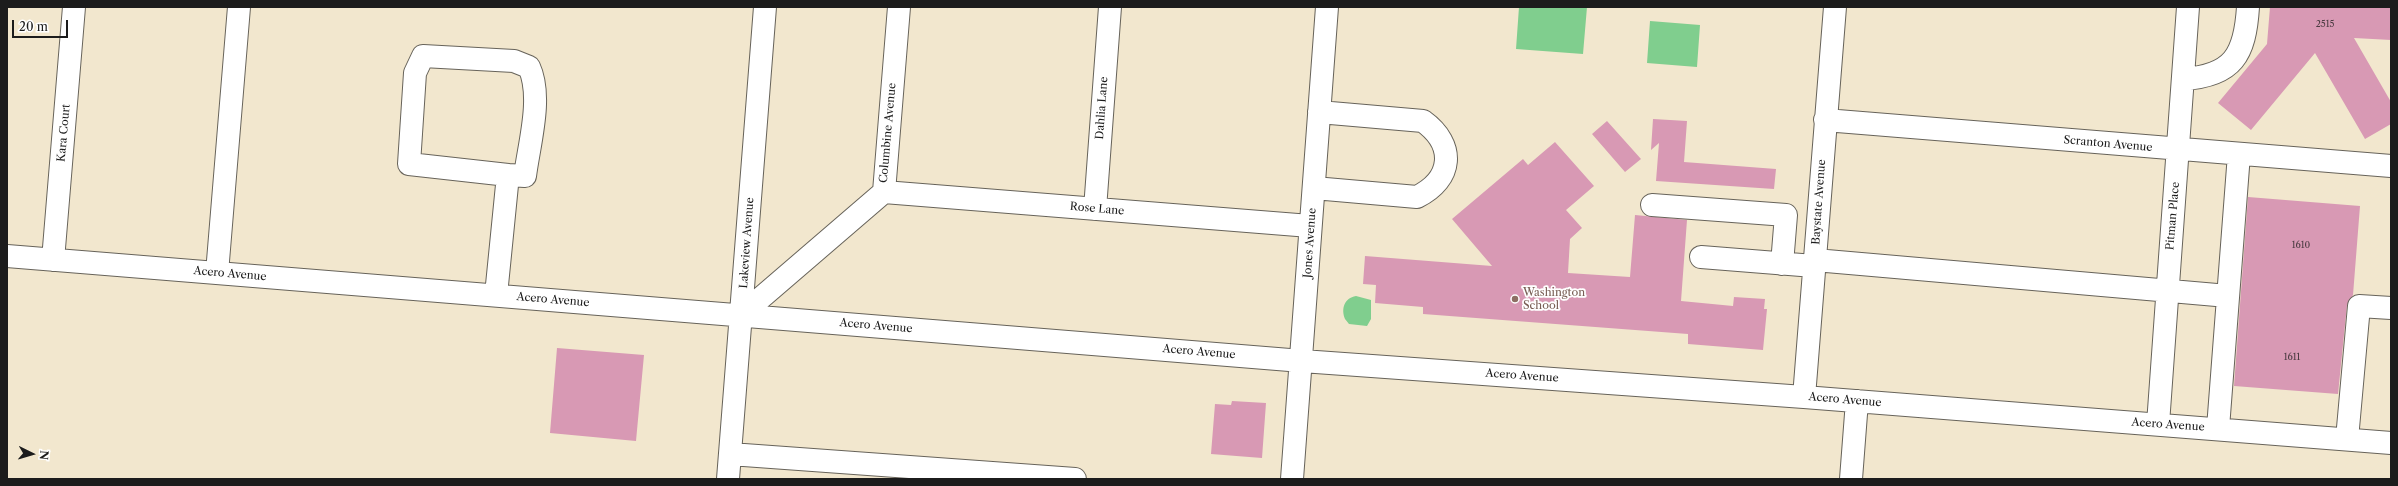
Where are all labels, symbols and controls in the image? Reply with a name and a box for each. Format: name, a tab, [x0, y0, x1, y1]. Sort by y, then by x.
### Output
scale bar	[14, 12, 70, 38]
text: 20 m	[19, 19, 48, 34]
house number: 2515	[2316, 19, 2334, 29]
street label: Dahlia Lane	[1093, 76, 1111, 140]
street label: Columbine Avenue	[877, 82, 899, 184]
street label: Kara Court	[55, 103, 73, 163]
street label: Scranton Avenue	[2063, 134, 2153, 154]
street label: Baystate Avenue	[1809, 159, 1829, 245]
street label: Pitman Place	[2163, 181, 2183, 251]
street label: Lakeview Avenue	[737, 197, 757, 289]
street label: Rose Lane	[1069, 200, 1125, 218]
street label: Jones Avenue	[1301, 207, 1319, 279]
house number: 1610	[2292, 240, 2310, 250]
street label: Acero Avenue	[193, 264, 267, 284]
place label: Washington School	[1523, 286, 1585, 312]
street label: Acero Avenue	[516, 290, 590, 310]
marker: Washington School	[1510, 294, 1520, 304]
street label: Acero Avenue	[839, 316, 913, 336]
street label: Acero Avenue	[1162, 342, 1236, 362]
house number: 1611	[2284, 352, 2300, 362]
street label: Acero Avenue	[1485, 367, 1559, 385]
street label: Acero Avenue	[1808, 390, 1882, 410]
street label: Acero Avenue	[2131, 416, 2205, 434]
north arrow	[12, 434, 52, 474]
text: N	[37, 450, 51, 460]

